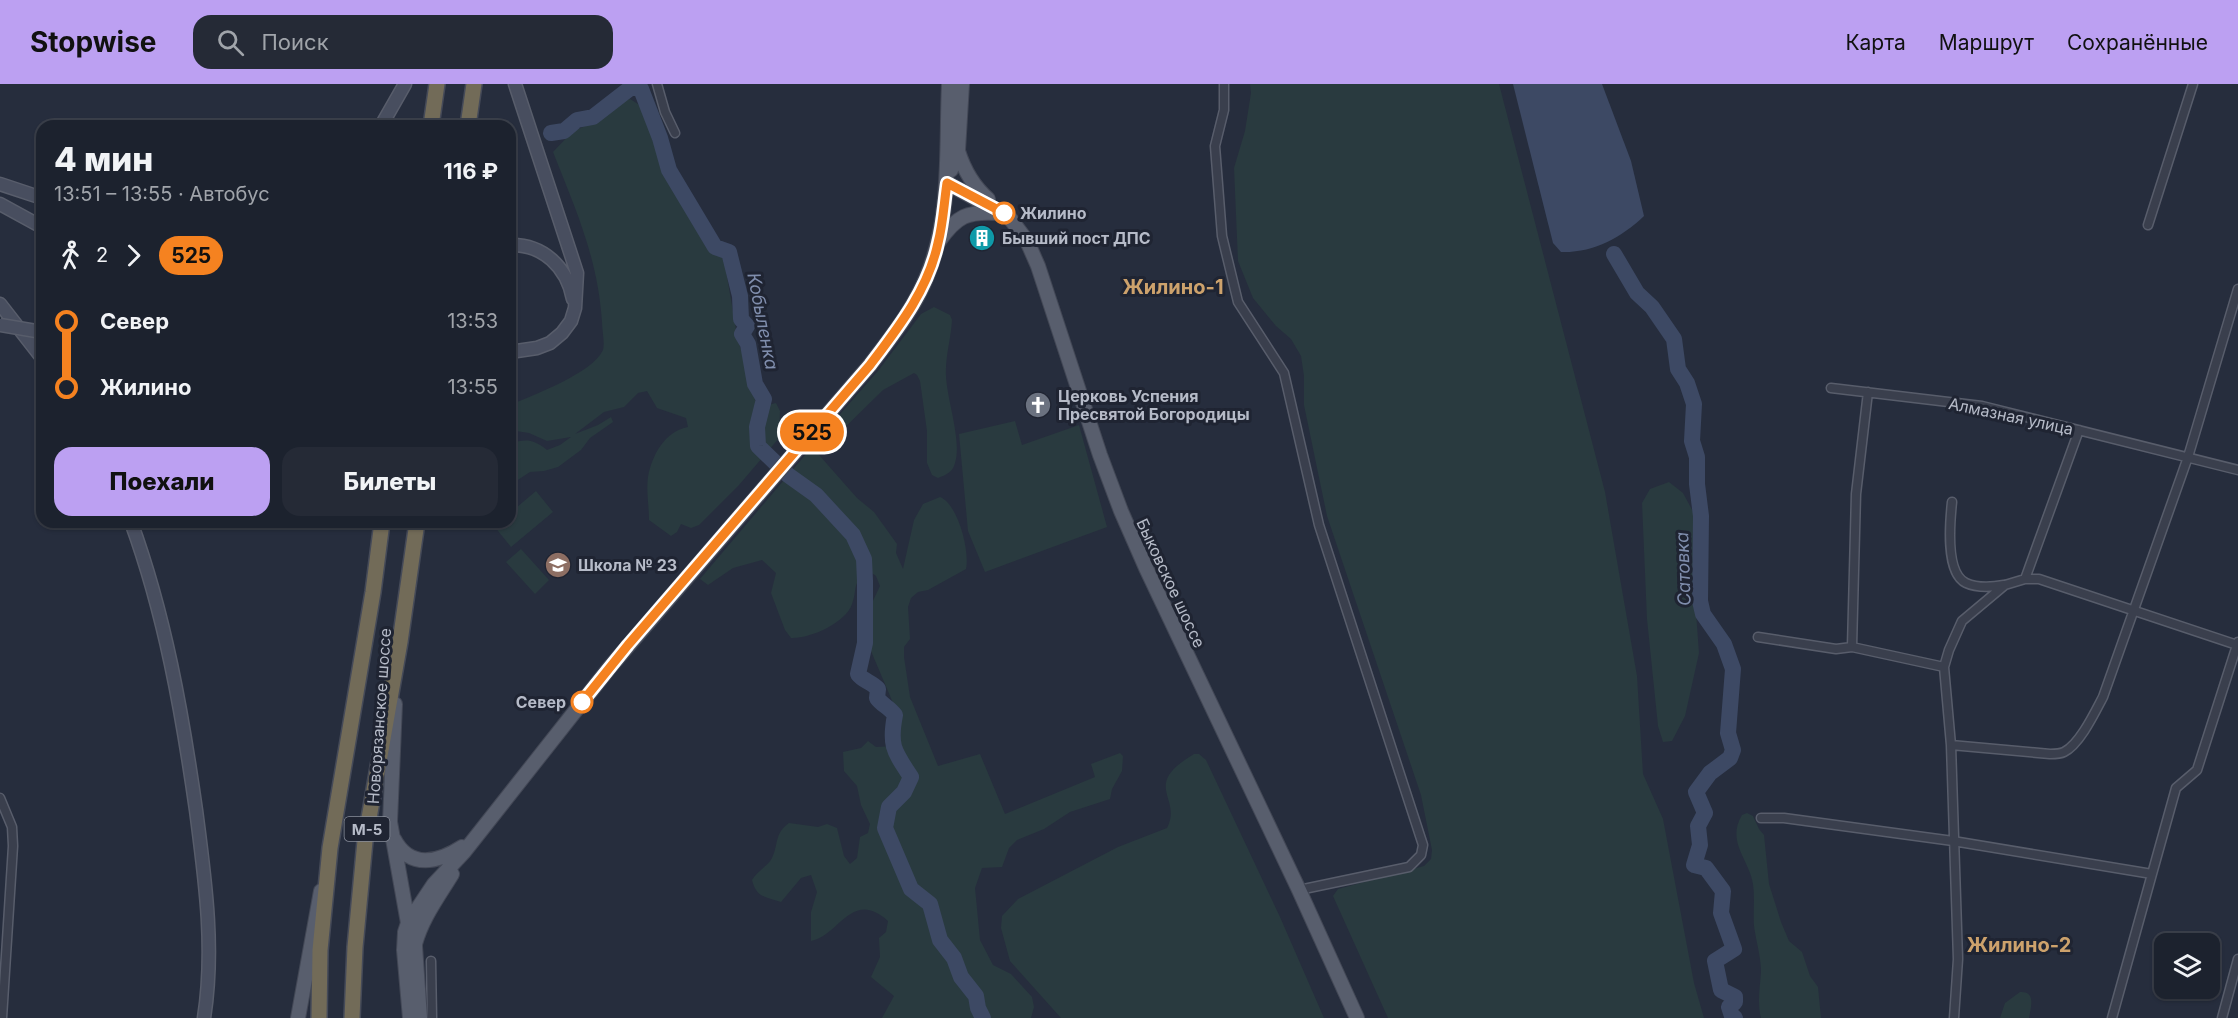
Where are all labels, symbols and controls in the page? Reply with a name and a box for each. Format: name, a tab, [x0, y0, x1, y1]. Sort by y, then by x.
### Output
search box	[193, 15, 613, 69]
text: Stopwise	[30, 25, 157, 59]
icon: search	[214, 26, 247, 59]
text: Поиск	[262, 29, 329, 55]
text: Карта	[1845, 30, 1906, 55]
text: Маршрут	[1939, 30, 2034, 55]
text: Сохранённые	[2067, 30, 2208, 55]
text: 4 мин	[54, 139, 153, 179]
text: 116 ₽	[443, 158, 498, 184]
text: 13:51 – 13:55 · Автобус	[54, 182, 270, 206]
marker: Жилино	[993, 202, 1015, 224]
place label: Жилино	[1020, 203, 1087, 223]
building icon: Бывший пост ДПС	[967, 223, 997, 253]
place label: Бывший пост ДПС	[1002, 228, 1151, 248]
icon: walk	[54, 239, 87, 272]
icon: forward	[117, 239, 150, 272]
text: 2	[96, 243, 108, 267]
text: 525	[171, 243, 211, 268]
water label: Кобыленка	[743, 271, 783, 371]
district label: Жилино-1	[1122, 275, 1224, 299]
text: Север	[100, 308, 169, 334]
text: 13:53	[447, 309, 498, 333]
text: Жилино	[100, 374, 191, 400]
text: 13:55	[447, 375, 498, 399]
place label: Церковь Успения Пресвятой Богородицы	[1058, 386, 1250, 424]
church icon: Церковь Успения Пресвятой Богородицы	[1023, 390, 1053, 420]
street label: Алмазная улица	[1947, 393, 2075, 439]
line badge: 525	[778, 412, 846, 452]
text: 525	[792, 420, 832, 445]
button: Поехали	[54, 447, 270, 516]
button: Билеты	[282, 447, 498, 516]
street label: Быковское шоссе	[1132, 515, 1210, 651]
water label: Сатовка	[1671, 532, 1695, 606]
school or university icon: Школа № 23	[543, 550, 573, 580]
place label: Школа № 23	[578, 555, 677, 575]
street label: Новорязанское шоссе	[363, 627, 395, 805]
marker: Север	[571, 691, 593, 713]
place label: Север	[516, 692, 566, 712]
road number: М-5	[344, 817, 389, 841]
district label: Жилино-2	[1967, 933, 2071, 957]
map controls	[2154, 933, 2220, 999]
button: layers	[2154, 933, 2220, 999]

